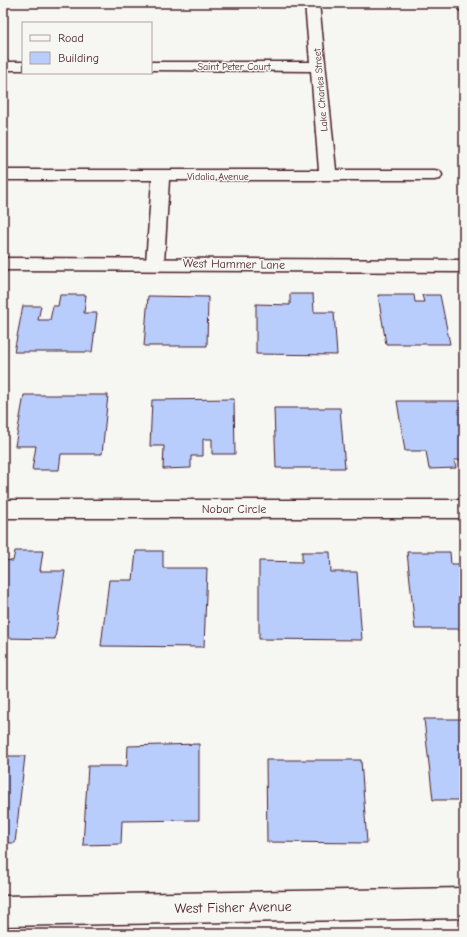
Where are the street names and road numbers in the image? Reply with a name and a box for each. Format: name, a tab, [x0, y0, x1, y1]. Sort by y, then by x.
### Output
street label: Lake Charles Street	[311, 47, 331, 132]
street label: Saint Peter Court	[197, 61, 272, 73]
street label: Vidalia Avenue	[187, 171, 249, 183]
street label: West Hammer Lane	[183, 256, 285, 272]
street label: Nobar Circle	[202, 502, 266, 516]
street label: West Fisher Avenue	[174, 898, 292, 917]

